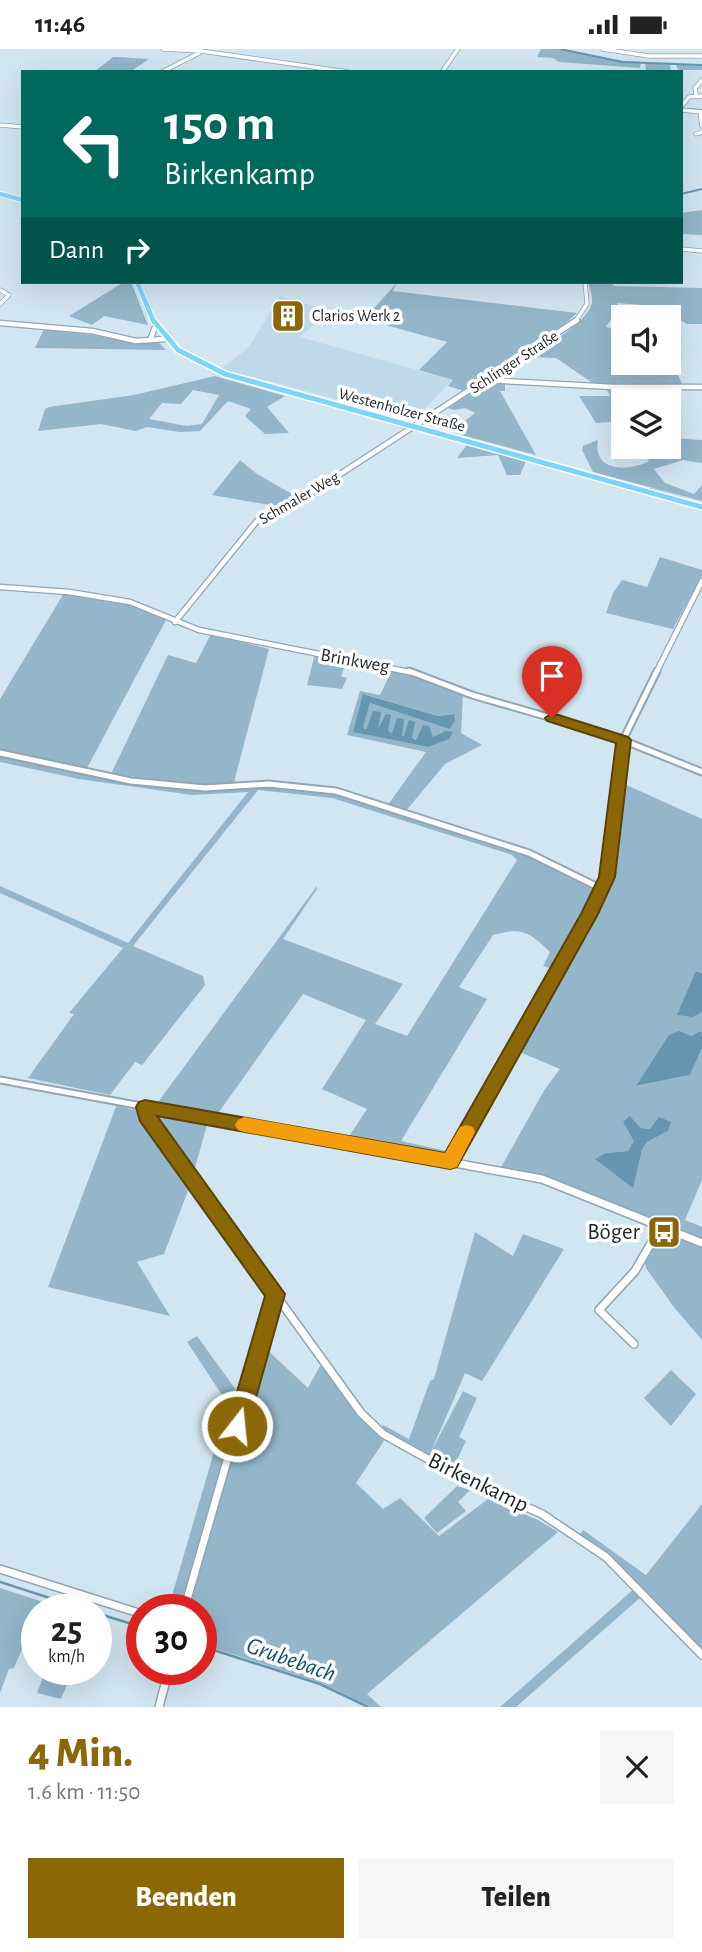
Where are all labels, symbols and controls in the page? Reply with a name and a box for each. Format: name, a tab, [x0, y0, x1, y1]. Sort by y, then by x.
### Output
text: 11:46	[35, 11, 85, 37]
icon: left	[49, 98, 140, 189]
text: 150 m	[164, 100, 275, 149]
text: Birkenkamp	[164, 158, 315, 190]
icon: right	[118, 231, 156, 269]
text: Dann	[49, 237, 104, 263]
building icon: Clarios Werk 2	[269, 297, 307, 335]
map controls	[611, 305, 681, 459]
button: sound	[611, 305, 681, 375]
place label: Clarios Werk 2	[312, 308, 400, 324]
street label: Schlinger Straße	[467, 327, 561, 397]
street label: Westenholzer Straße	[337, 385, 467, 435]
button: layers	[611, 389, 681, 459]
street label: Schmaler Weg	[256, 469, 342, 527]
street label: Brinkweg	[319, 646, 392, 677]
pin	[522, 646, 582, 718]
icon: arrive	[533, 657, 571, 695]
bus stop icon: Böger	[645, 1213, 683, 1251]
place label: Böger	[587, 1221, 641, 1244]
position arrow	[200, 1389, 274, 1463]
street label: Birkenkamp	[424, 1449, 532, 1517]
speed limit sign: 30	[126, 1594, 217, 1685]
text: 25	[51, 1613, 82, 1648]
water label: Grubebach	[243, 1634, 339, 1686]
text: km/h	[48, 1648, 85, 1666]
button: close	[600, 1730, 674, 1804]
text: 4 Min.	[28, 1732, 133, 1774]
text: 1.6 km · 11:50	[28, 1781, 140, 1804]
button: Beenden	[28, 1858, 344, 1938]
button: Teilen	[358, 1858, 674, 1938]

